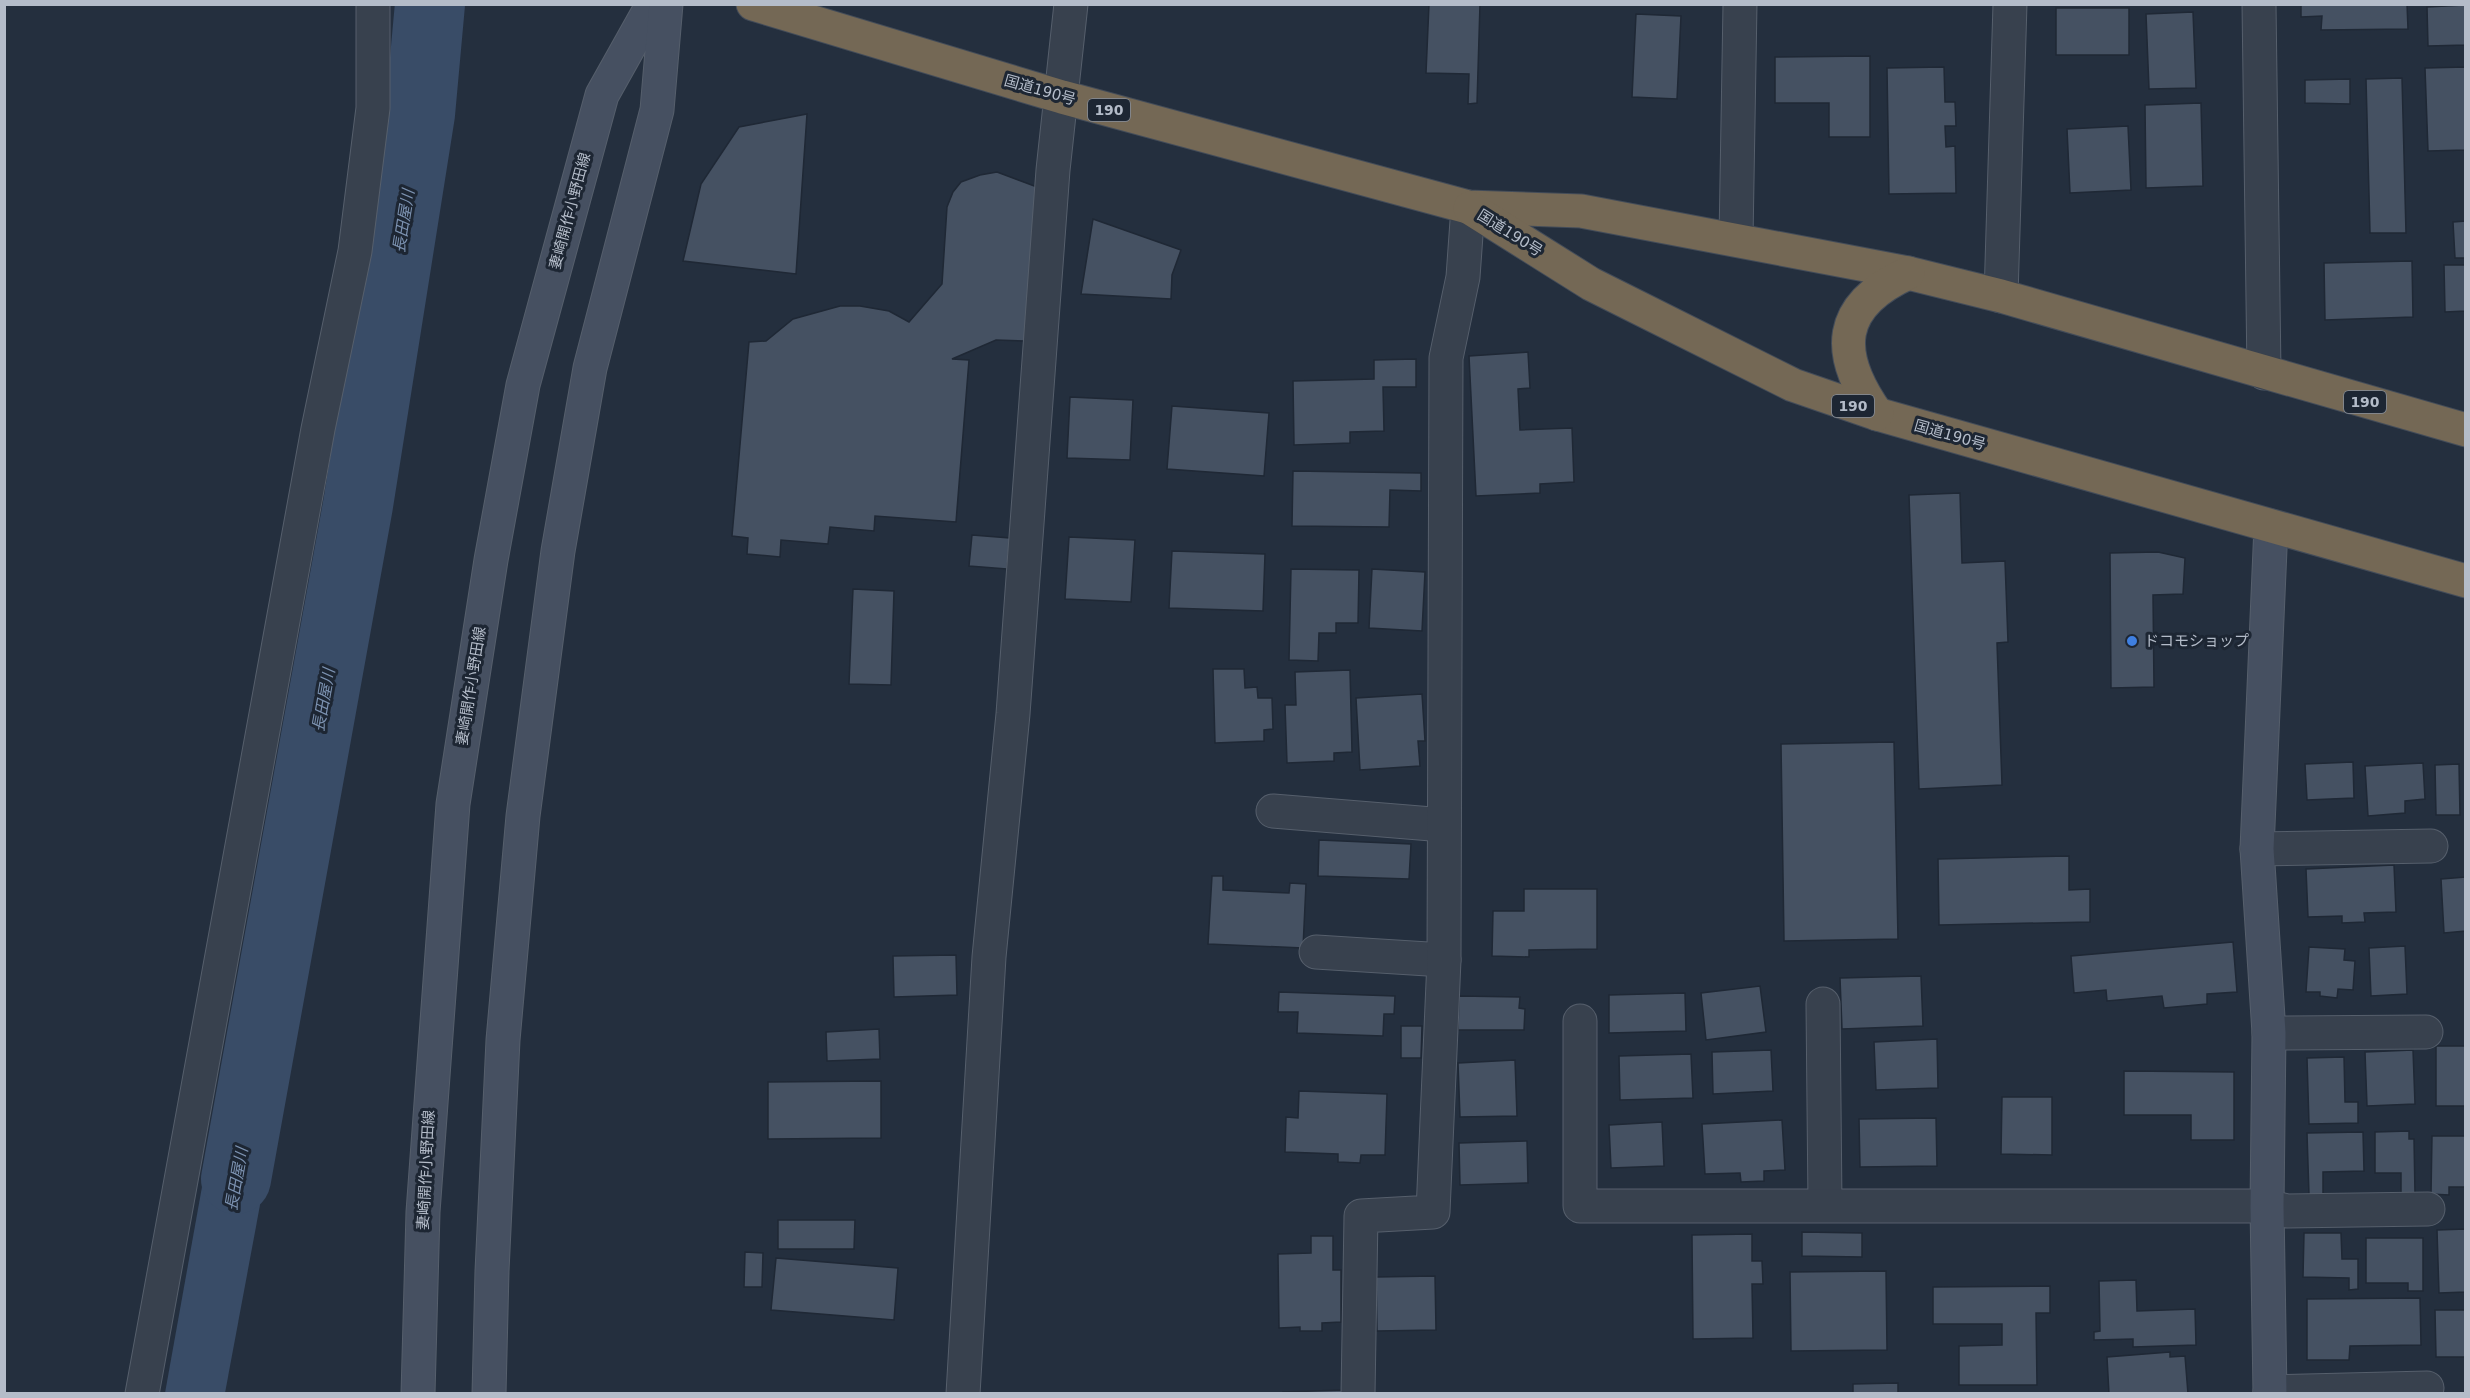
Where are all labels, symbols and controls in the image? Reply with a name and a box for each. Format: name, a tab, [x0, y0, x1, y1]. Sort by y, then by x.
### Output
street label: 国道190号	[1002, 71, 1078, 109]
road number: 190	[1088, 99, 1130, 121]
street label: 妻崎開作小野田線	[546, 151, 594, 271]
water label: 長田屋川	[389, 186, 418, 254]
street label: 国道190号	[1474, 206, 1546, 260]
road number: 190	[2344, 391, 2386, 413]
road number: 190	[1832, 395, 1874, 417]
street label: 国道190号	[1912, 416, 1988, 454]
street label: 妻崎開作小野田線	[453, 625, 489, 747]
place label: ドコモショップ	[2144, 632, 2249, 650]
marker: ドコモショップ	[2125, 634, 2139, 648]
water label: 長田屋川	[309, 665, 339, 733]
street label: 妻崎開作小野田線	[414, 1110, 438, 1230]
water label: 長田屋川	[222, 1144, 252, 1212]

